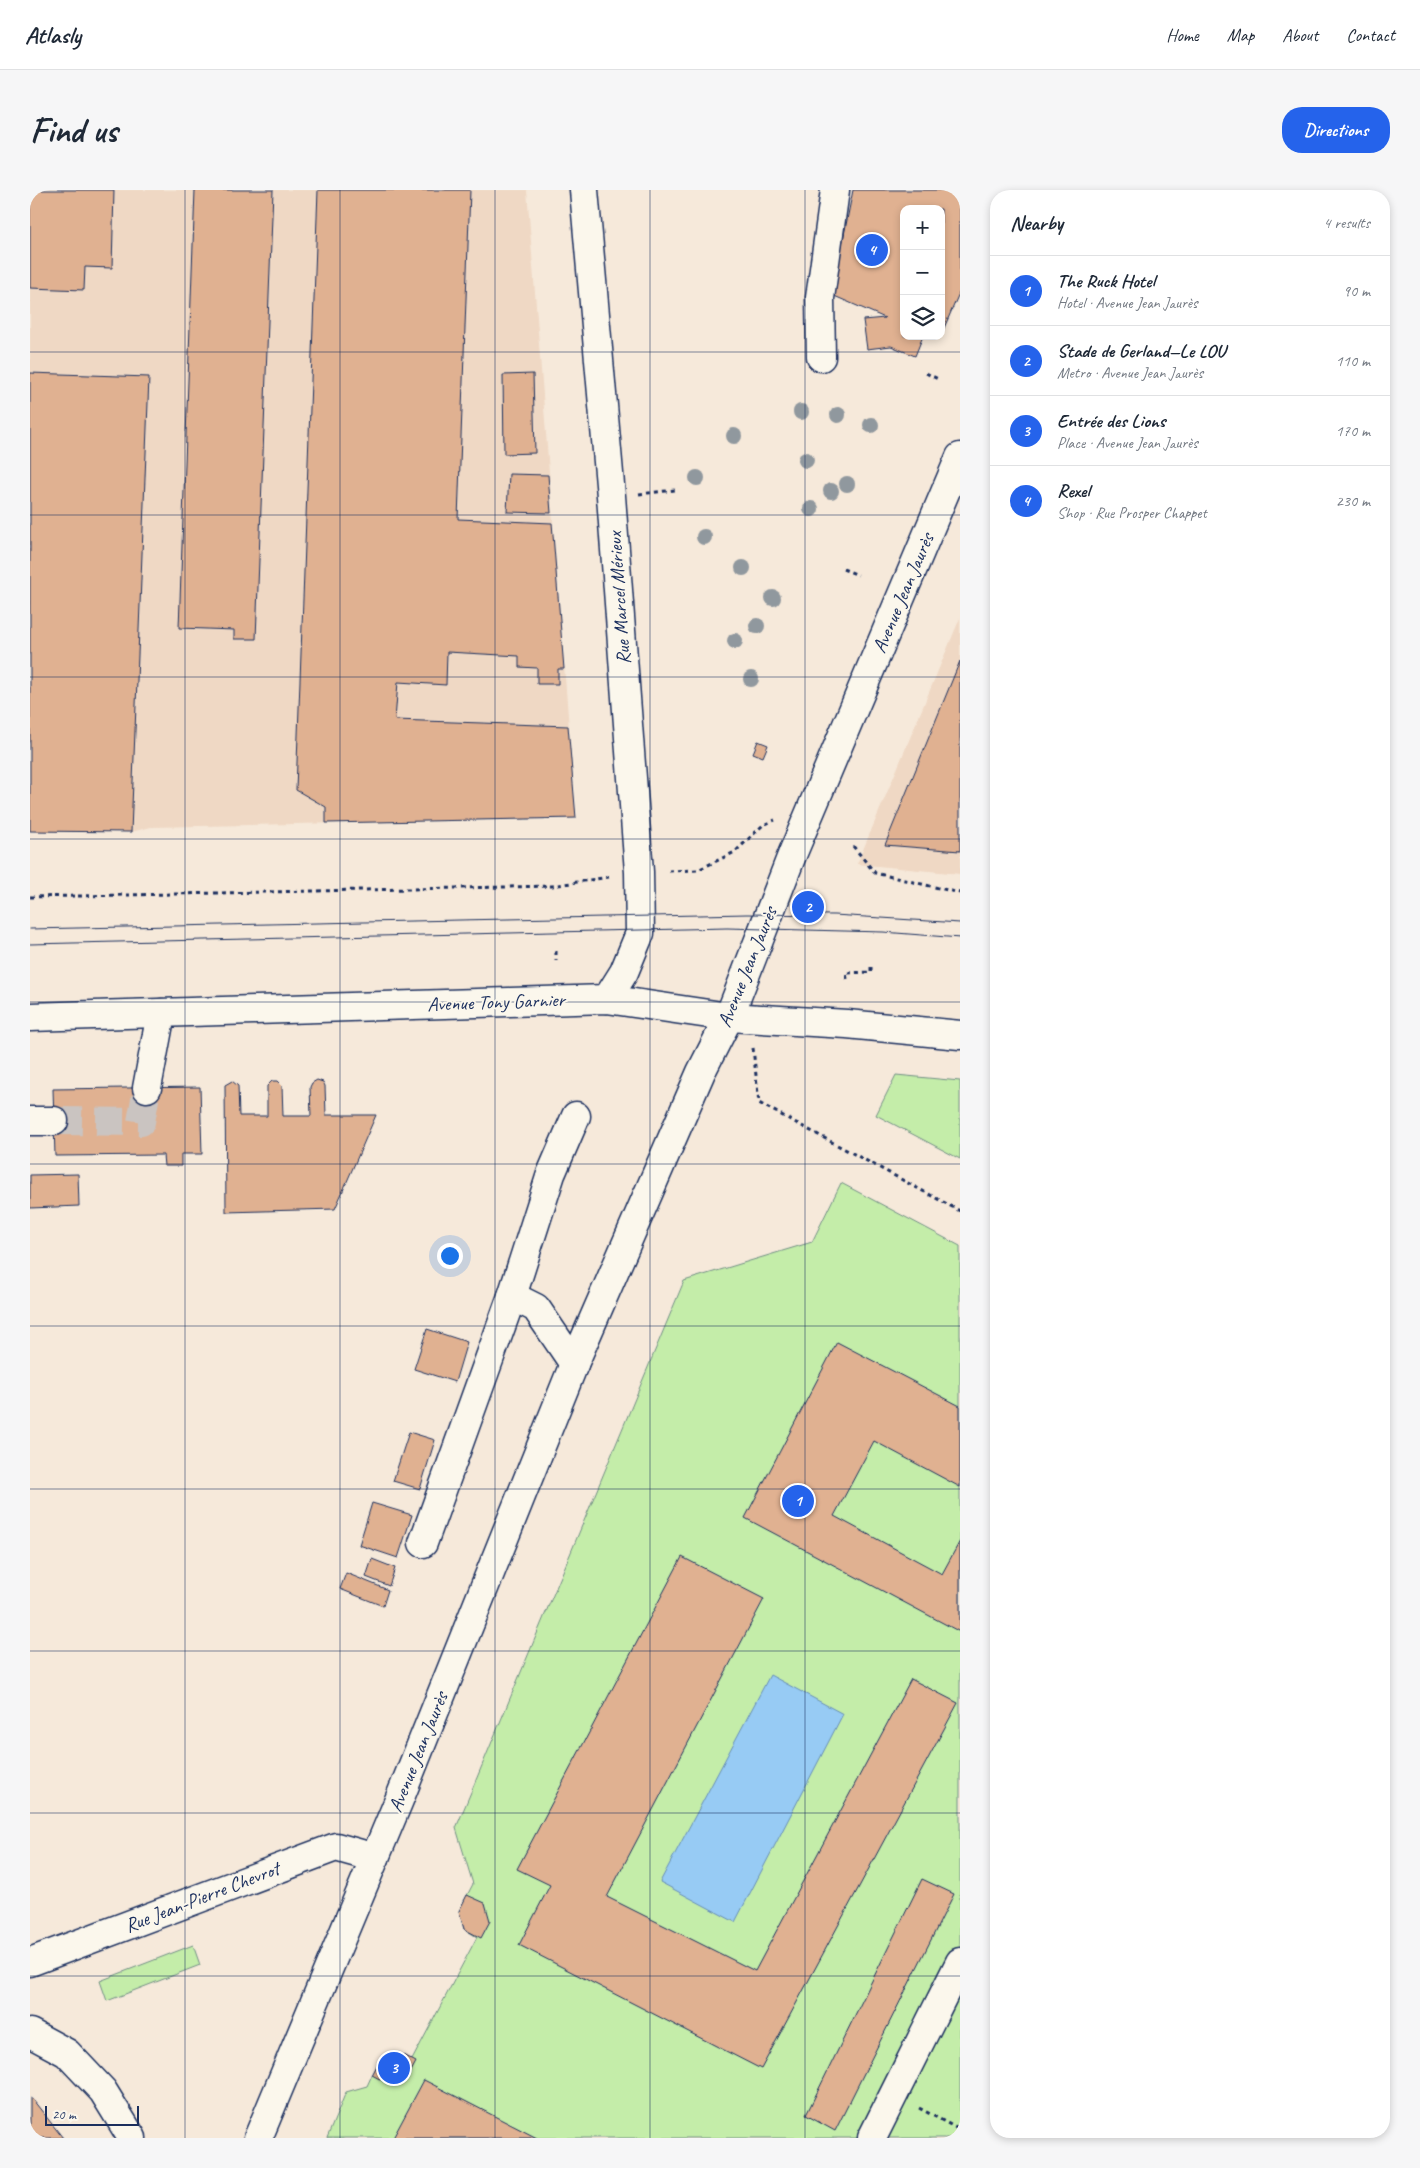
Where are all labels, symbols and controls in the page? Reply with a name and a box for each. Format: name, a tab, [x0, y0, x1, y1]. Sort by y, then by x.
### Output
text: Atlasly	[25, 20, 81, 50]
text: Home	[1166, 24, 1199, 46]
text: Map	[1227, 24, 1254, 46]
text: About	[1282, 24, 1318, 46]
text: Contact	[1346, 24, 1395, 46]
button: Directions	[1282, 107, 1390, 153]
text: Find us	[30, 108, 117, 153]
map controls	[900, 205, 945, 340]
button: +	[900, 205, 945, 250]
text: Nearby	[1010, 210, 1063, 236]
text: 4 results	[1323, 213, 1370, 233]
pin: 4	[856, 231, 888, 269]
button: −	[900, 250, 945, 295]
text: The Ruck Hotel	[1057, 269, 1155, 293]
text: 1	[1022, 281, 1030, 301]
text: 90 m	[1343, 281, 1370, 301]
text: Hotel · Avenue Jean Jaurès	[1057, 293, 1197, 313]
button: layers	[900, 295, 945, 340]
text: Stade de Gerland—Le LOU	[1057, 339, 1225, 363]
text: 2	[1022, 351, 1030, 371]
text: 110 m	[1336, 351, 1370, 371]
text: Metro · Avenue Jean Jaurès	[1057, 363, 1203, 383]
text: Entrée des Lions	[1057, 409, 1165, 433]
text: 3	[1022, 421, 1030, 441]
text: 170 m	[1336, 421, 1370, 441]
text: Place · Avenue Jean Jaurès	[1057, 433, 1198, 453]
text: Rexel	[1057, 479, 1090, 503]
text: 4	[1022, 491, 1030, 511]
text: 230 m	[1336, 491, 1370, 511]
text: Shop · Rue Prosper Chappet	[1057, 503, 1207, 523]
street label: Avenue Jean Jaurès	[867, 528, 940, 656]
street label: Rue Marcel Mérieux	[602, 529, 636, 665]
pin: 2	[792, 888, 824, 926]
street label: Avenue Jean Jaurès	[712, 901, 783, 1031]
street label: Avenue Tony Garnier	[427, 987, 567, 1017]
your location	[437, 1243, 463, 1269]
pin: 1	[782, 1482, 814, 1520]
street label: Avenue Jean Jaurès	[383, 1686, 454, 1816]
street label: Rue Jean-Pierre Chevrot	[121, 1855, 286, 1938]
pin: 3	[378, 2049, 410, 2087]
scale bar	[45, 2103, 139, 2126]
text: 20 m	[52, 2106, 76, 2123]

